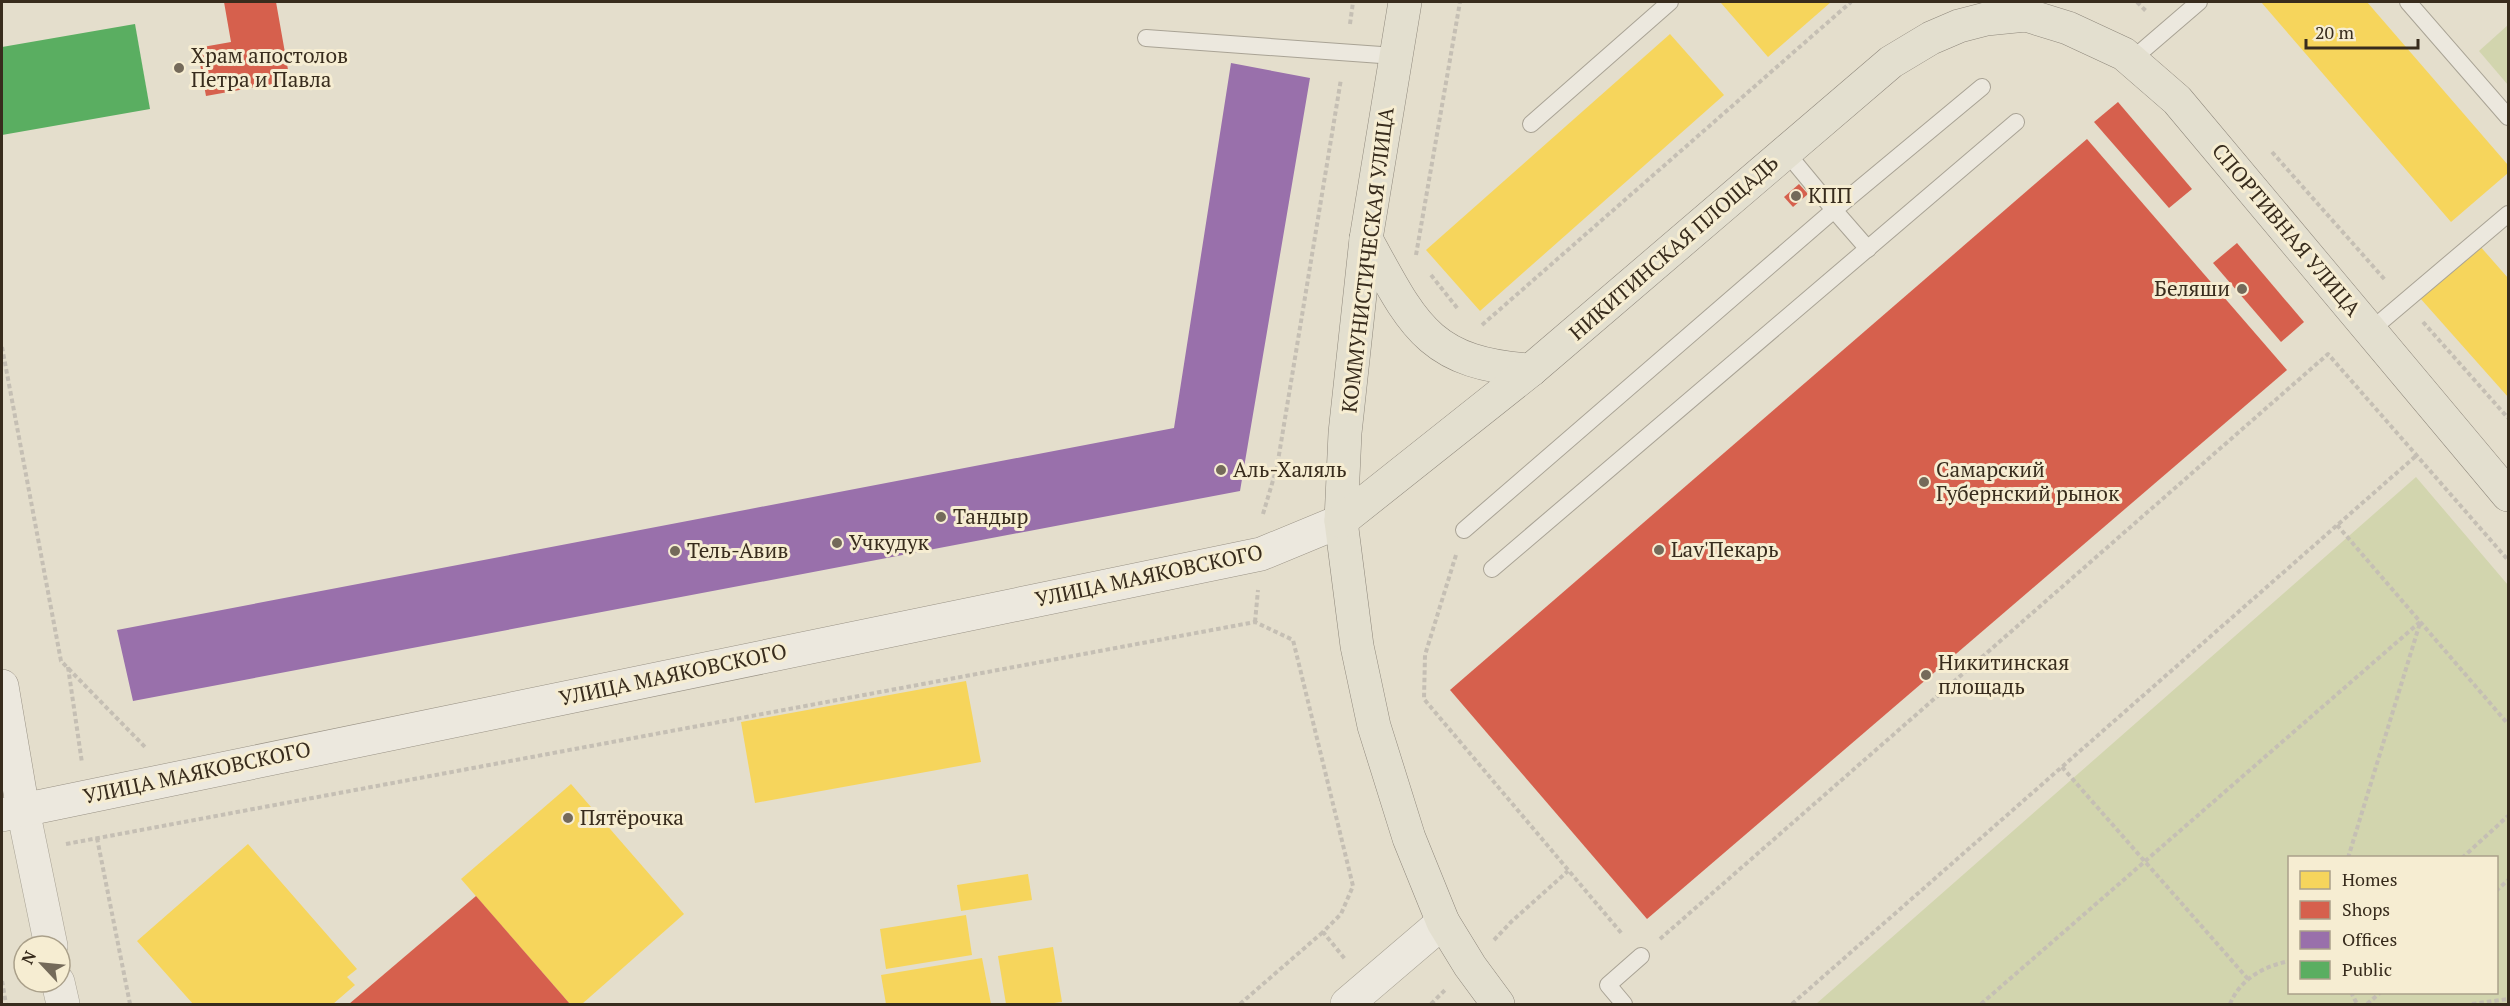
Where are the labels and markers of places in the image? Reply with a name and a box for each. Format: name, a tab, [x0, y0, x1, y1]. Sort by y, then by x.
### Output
place label: Храм апостолов Петра и Павла	[191, 41, 348, 93]
marker: Храм апостолов Петра и Павла	[172, 61, 186, 75]
place label: КПП	[1808, 181, 1852, 209]
marker: КПП	[1789, 189, 1803, 203]
place label: Беляши	[2154, 274, 2230, 302]
marker: Беляши	[2235, 282, 2249, 296]
place label: Аль-Халяль	[1233, 455, 1347, 483]
place label: Самарский Губернский рынок	[1936, 455, 2120, 507]
marker: Аль-Халяль	[1214, 463, 1228, 477]
marker: Самарский Губернский рынок	[1917, 475, 1931, 489]
place label: Тандыр	[953, 502, 1029, 530]
marker: Тандыр	[934, 510, 948, 524]
place label: Учкудук	[849, 528, 930, 556]
place label: Lav'Пекарь	[1671, 535, 1779, 563]
place label: Тель-Авив	[687, 536, 788, 564]
marker: Учкудук	[830, 536, 844, 550]
marker: Lav'Пекарь	[1652, 543, 1666, 557]
marker: Тель-Авив	[668, 544, 682, 558]
place label: Никитинская площадь	[1938, 648, 2069, 700]
marker: Никитинская площадь	[1919, 668, 1933, 682]
place label: Пятёрочка	[580, 803, 684, 831]
marker: Пятёрочка	[561, 811, 575, 825]

